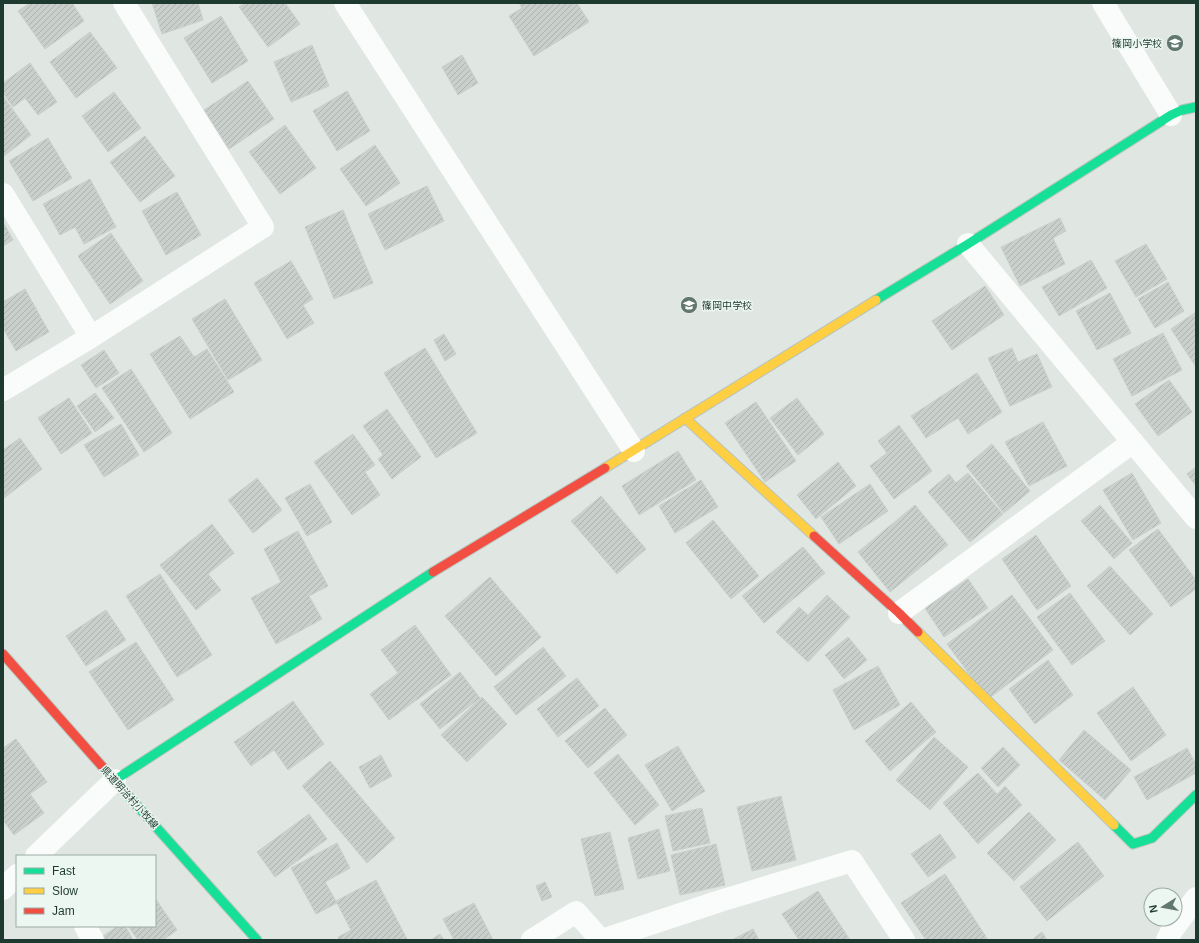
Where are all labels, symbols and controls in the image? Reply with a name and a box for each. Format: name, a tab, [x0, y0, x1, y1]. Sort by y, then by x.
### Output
school or university icon: 篠岡小学校	[1165, 33, 1185, 53]
place label: 篠岡小学校	[1112, 38, 1162, 49]
school or university icon: 篠岡中学校	[679, 295, 699, 315]
place label: 篠岡中学校	[702, 300, 752, 311]
street label: 県道明治村小牧線	[99, 764, 160, 831]
legend	[16, 855, 156, 927]
text: Fast	[52, 864, 76, 878]
text: Slow	[52, 884, 78, 898]
north arrow	[1143, 887, 1183, 927]
text: Jam	[52, 904, 75, 918]
text: N	[1147, 904, 1160, 914]

